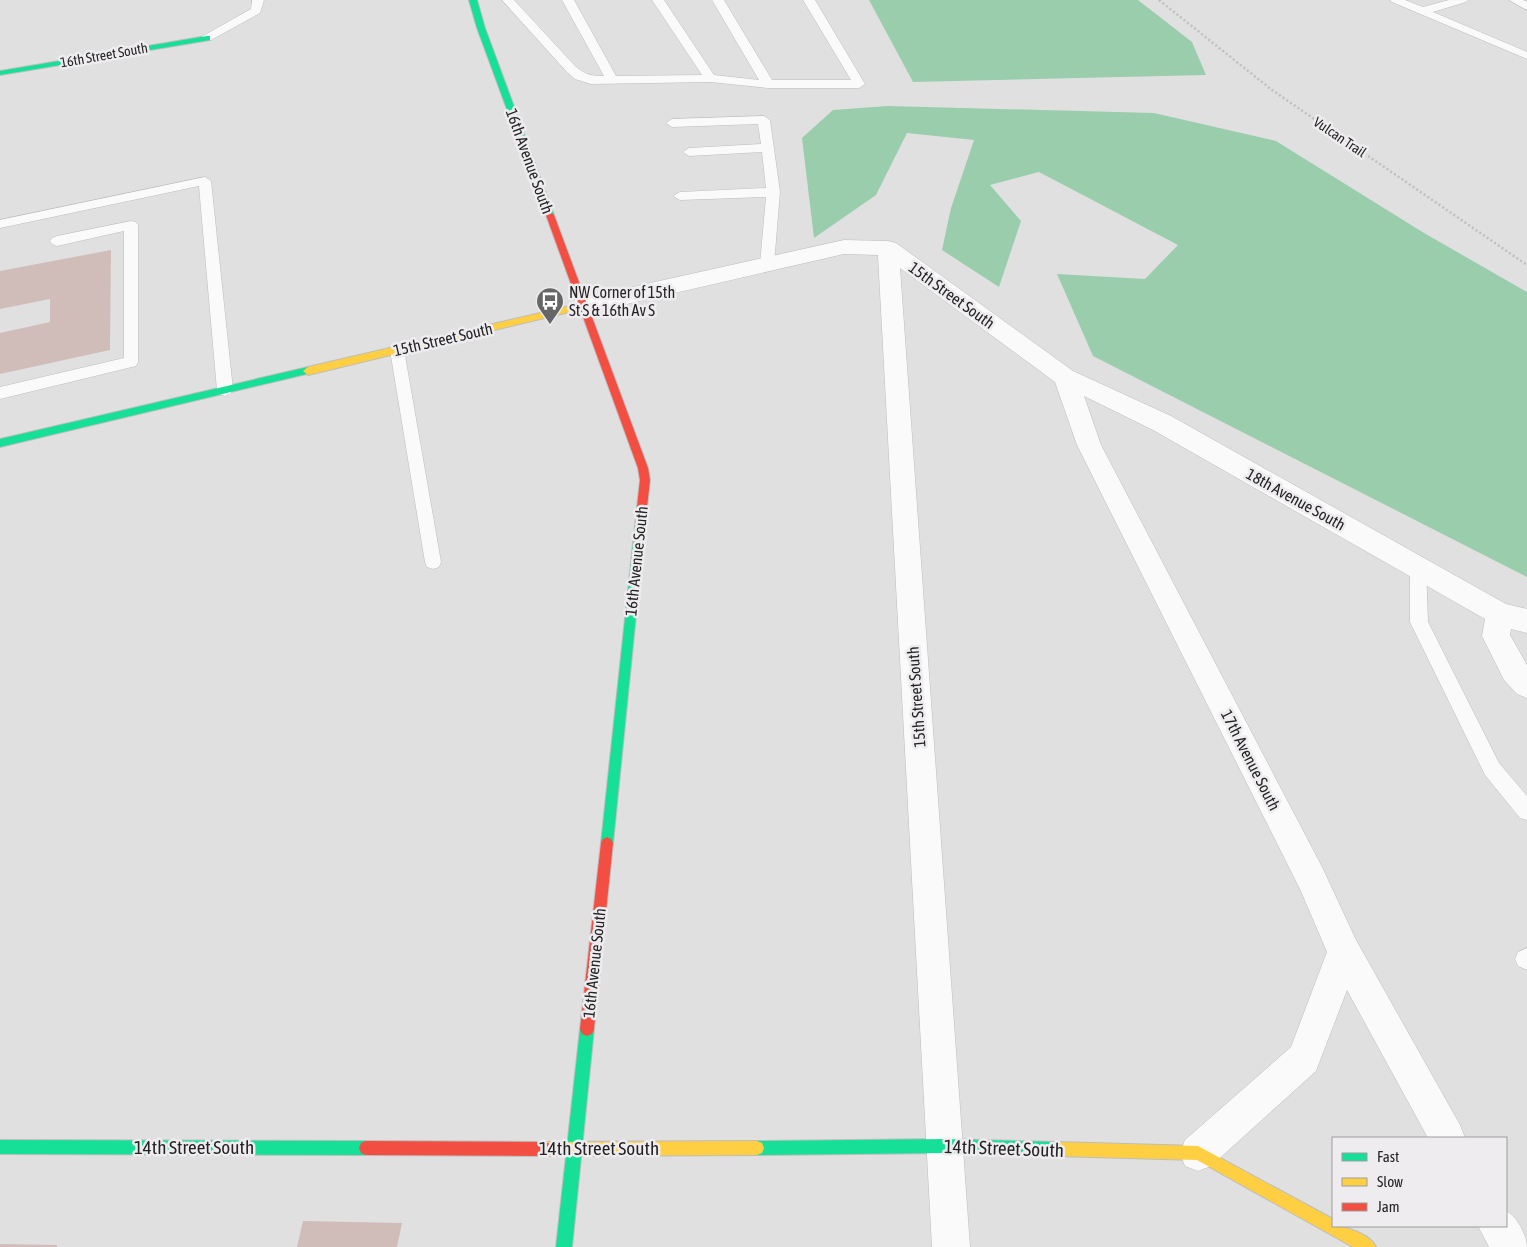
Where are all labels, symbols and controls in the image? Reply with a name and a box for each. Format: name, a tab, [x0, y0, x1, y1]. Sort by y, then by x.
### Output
street label: 16th Street South	[59, 39, 149, 71]
street label: 16th Avenue South	[503, 106, 557, 216]
street label: Vulcan Trail	[1311, 114, 1370, 161]
street label: 15th Street South	[906, 258, 998, 332]
place label: NW Corner of 15th St S & 16th Av S	[569, 283, 675, 319]
bus stop icon: NW Corner of 15th St S & 16th Av S	[535, 286, 565, 325]
street label: 15th Street South	[392, 319, 494, 359]
street label: 18th Avenue South	[1243, 464, 1349, 534]
street label: 16th Avenue South	[621, 505, 651, 617]
street label: 15th Street South	[903, 646, 929, 748]
street label: 17th Avenue South	[1218, 707, 1284, 813]
street label: 16th Avenue South	[579, 907, 609, 1019]
street label: 14th Street South	[944, 1135, 1064, 1161]
street label: 14th Street South	[134, 1136, 254, 1158]
street label: 14th Street South	[539, 1137, 659, 1159]
legend	[1332, 1137, 1507, 1227]
text: Fast	[1377, 1148, 1399, 1165]
text: Slow	[1377, 1173, 1403, 1190]
text: Jam	[1377, 1198, 1400, 1215]

